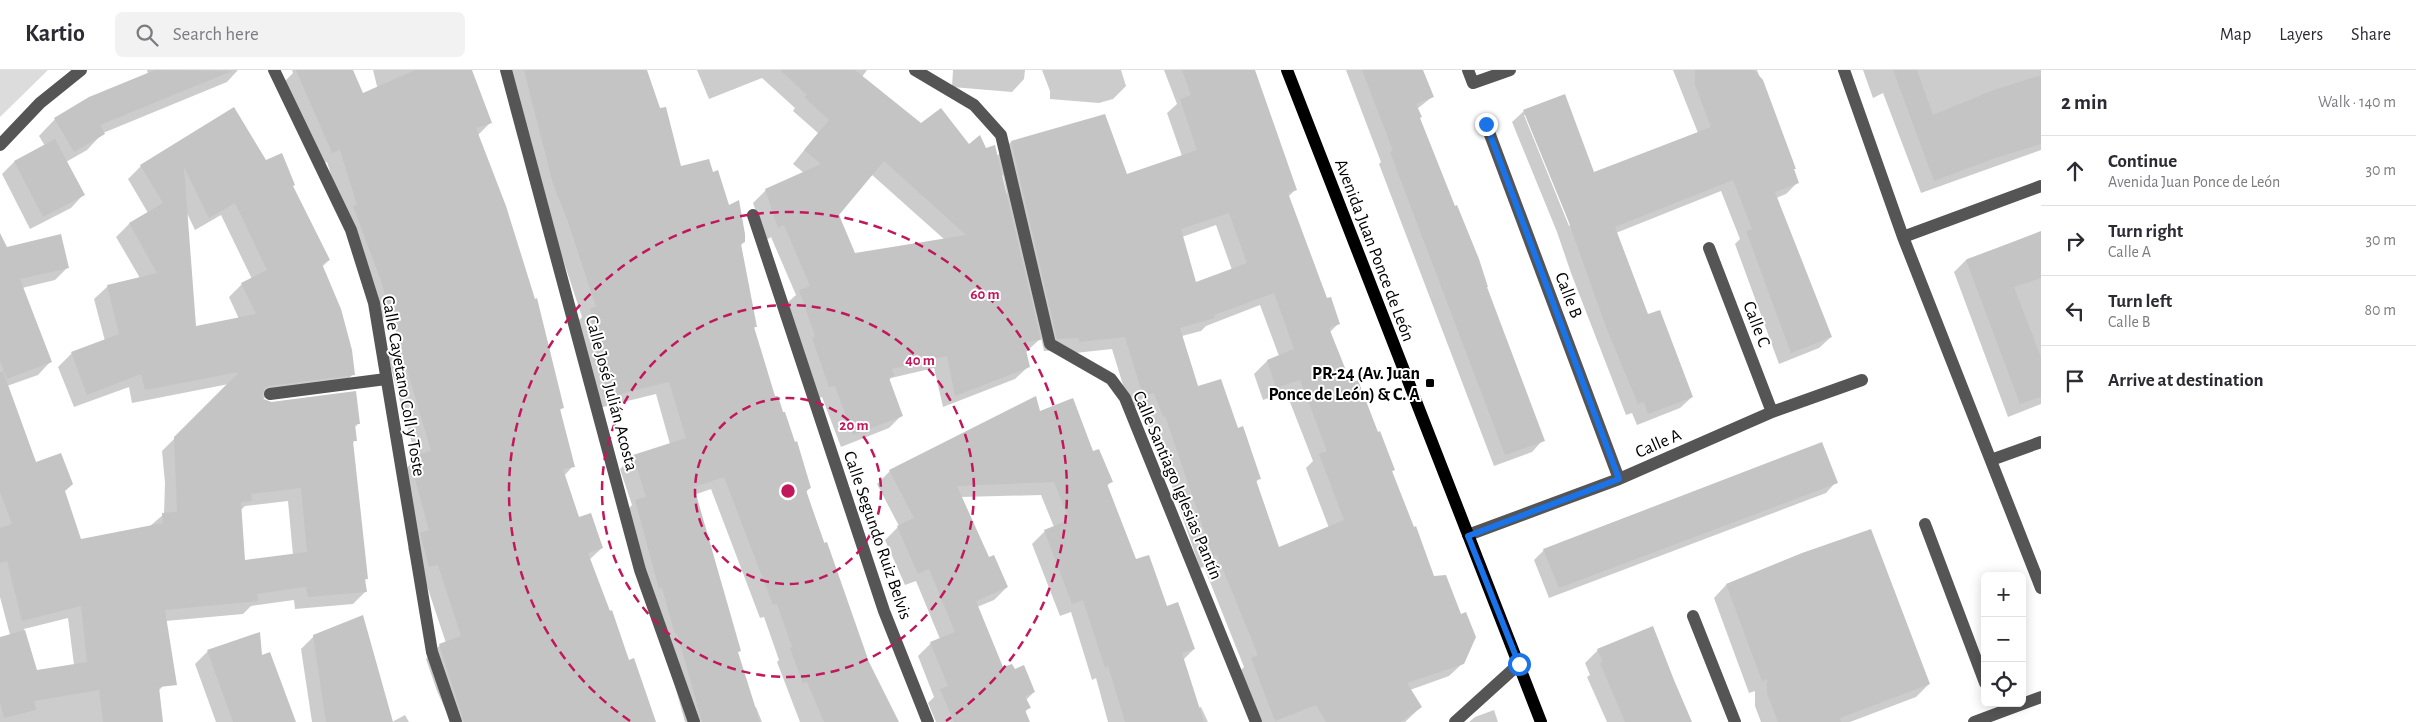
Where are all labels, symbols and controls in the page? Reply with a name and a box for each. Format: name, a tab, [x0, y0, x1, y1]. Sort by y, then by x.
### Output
search box	[115, 12, 465, 57]
icon: search	[133, 21, 161, 49]
text: Kartio	[25, 22, 85, 46]
text: Search here	[173, 25, 259, 44]
text: Map	[2220, 26, 2251, 44]
text: Layers	[2279, 26, 2323, 44]
text: Share	[2351, 26, 2391, 44]
text: 2 min	[2061, 92, 2108, 113]
text: Walk · 140 m	[2318, 94, 2396, 110]
route end	[1475, 113, 1498, 136]
text: Continue	[2108, 152, 2177, 171]
street label: Avenida Juan Ponce de León	[1331, 157, 1417, 344]
icon: ahead	[2061, 157, 2089, 185]
text: 30 m	[2366, 162, 2396, 178]
text: Avenida Juan Ponce de León	[2108, 174, 2280, 190]
text: Turn right	[2108, 222, 2183, 241]
icon: right	[2061, 227, 2089, 255]
text: 30 m	[2366, 232, 2396, 248]
text: Calle A	[2108, 244, 2151, 260]
street label: Calle B	[1551, 270, 1585, 321]
text: 60 m	[970, 287, 1000, 302]
text: Turn left	[2108, 292, 2172, 311]
street label: Calle Cayetano Coll y Toste	[378, 294, 428, 478]
icon: left	[2061, 297, 2089, 325]
street label: Calle C	[1739, 299, 1773, 350]
text: 80 m	[2365, 302, 2396, 318]
street label: Calle José Julián Acosta	[582, 314, 640, 473]
text: Calle B	[2108, 314, 2150, 330]
text: 40 m	[905, 353, 935, 368]
place label: PR-24 (Av. Juan Ponce de León) & C. A	[1268, 365, 1420, 404]
icon: arrive	[2061, 367, 2089, 395]
text: Arrive at destination	[2108, 371, 2264, 390]
marker: PR-24 (Av. Juan Ponce de León) & C. A	[1424, 377, 1436, 389]
street label: Calle Santiago Iglesias Pantín	[1129, 388, 1225, 582]
text: 20 m	[839, 418, 869, 433]
street label: Calle A	[1633, 426, 1685, 462]
street label: Calle Segundo Ruiz Belvis	[840, 449, 914, 622]
centre of rings	[779, 482, 797, 500]
map controls	[1981, 572, 2026, 707]
button: +	[1981, 572, 2026, 617]
button: −	[1981, 617, 2026, 662]
route start	[1508, 653, 1531, 676]
button: locate	[1981, 662, 2026, 707]

